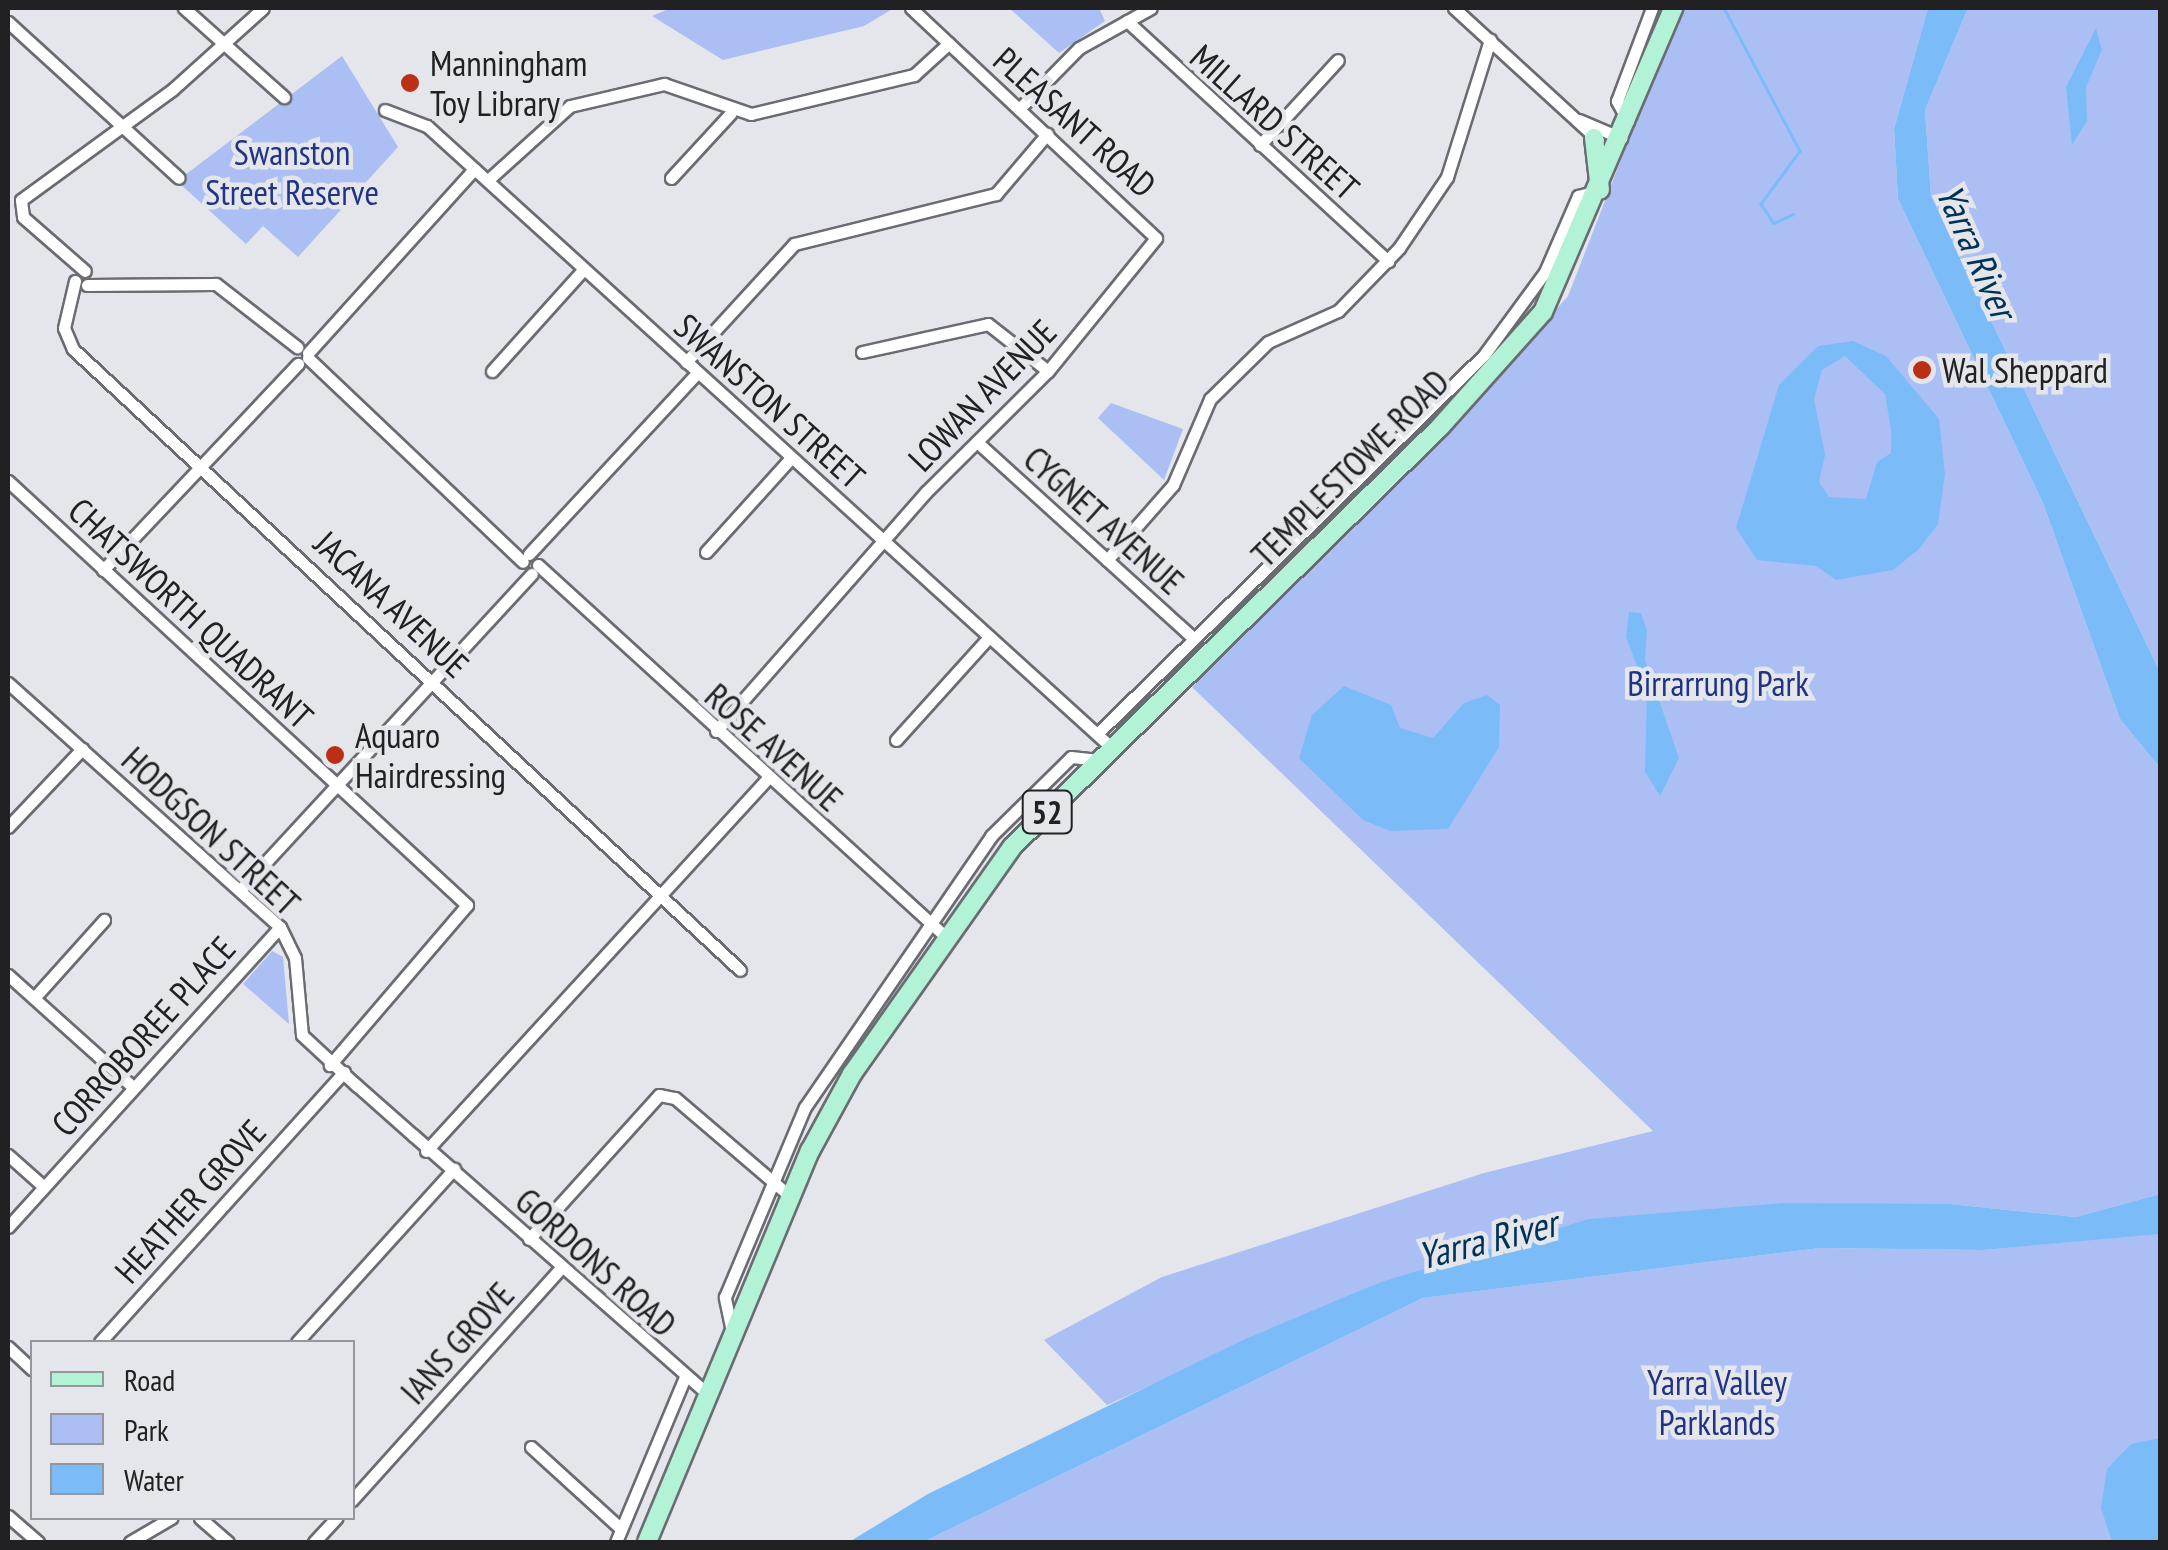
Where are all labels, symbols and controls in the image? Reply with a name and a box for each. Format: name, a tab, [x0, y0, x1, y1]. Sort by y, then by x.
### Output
street label: MILLARD STREET	[1182, 35, 1368, 209]
street label: PLEASANT ROAD	[985, 38, 1165, 206]
place label: Manningham Toy Library	[430, 42, 587, 124]
marker: Manningham Toy Library	[399, 72, 421, 94]
park label: Swanston Street Reserve	[205, 131, 379, 213]
water label: Yarra River	[1927, 177, 2027, 325]
street label: SWANSTON STREET	[666, 305, 874, 497]
street label: LOWAN AVENUE	[899, 310, 1065, 480]
place label: Wal Sheppard	[1942, 349, 2108, 391]
marker: Wal Sheppard	[1911, 359, 1933, 381]
street label: TEMPLESTOWE ROAD	[1243, 361, 1457, 575]
street label: CYGNET AVENUE	[1015, 437, 1193, 603]
street label: CHATSWORTH QUADRANT	[60, 489, 322, 737]
street label: JACANA AVENUE	[306, 521, 478, 687]
park label: Birrarrung Park	[1627, 662, 1809, 704]
street label: ROSE AVENUE	[696, 674, 852, 820]
place label: Aquaro Hairdressing	[355, 714, 506, 796]
street label: HODGSON STREET	[114, 738, 308, 924]
marker: Aquaro Hairdressing	[324, 744, 346, 766]
road number: 52	[1020, 785, 1074, 839]
street label: CORROBOREE PLACE	[43, 928, 243, 1144]
street label: HEATHER GROVE	[106, 1111, 274, 1291]
street label: GORDONS ROAD	[507, 1179, 685, 1345]
water label: Yarra River	[1413, 1200, 1561, 1278]
street label: IANS GROVE	[392, 1274, 522, 1412]
legend	[30, 1340, 355, 1520]
text: Road	[124, 1360, 175, 1399]
park label: Yarra Valley Parklands	[1647, 1361, 1787, 1443]
text: Park	[124, 1410, 169, 1449]
text: Water	[124, 1460, 184, 1499]

